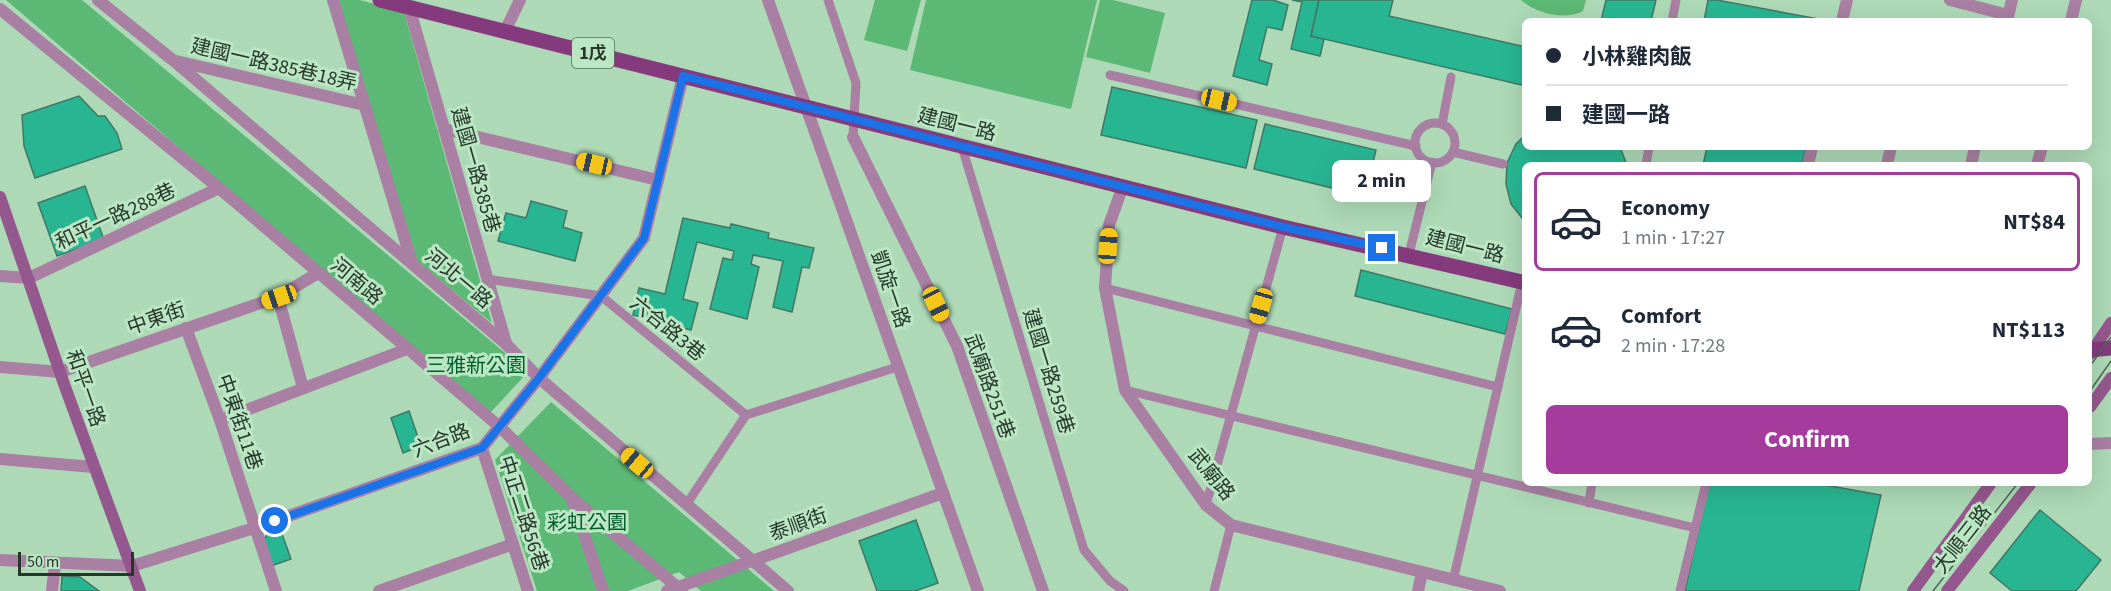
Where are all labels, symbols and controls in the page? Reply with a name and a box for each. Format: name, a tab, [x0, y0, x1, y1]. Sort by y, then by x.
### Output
street label: 建國一路385巷18弄	[188, 32, 360, 98]
road number: 1戊	[572, 38, 614, 68]
text: 小林雞肉飯	[1582, 41, 1692, 73]
car	[1199, 87, 1239, 113]
text: 建國一路	[1582, 99, 1670, 131]
street label: 建國一路	[915, 102, 999, 148]
street label: 建國一路385巷	[444, 104, 506, 237]
car	[574, 151, 614, 177]
callout: 2 min	[1332, 161, 1432, 203]
text: 2 min	[1357, 167, 1406, 195]
street label: 和平一路288巷	[51, 177, 180, 257]
text: Economy	[1621, 192, 1710, 224]
icon: car	[1549, 195, 1603, 249]
text: NT$84	[2003, 206, 2065, 238]
street label: 建國一路	[1423, 224, 1507, 270]
text: 1 min · 17:27	[1621, 224, 1725, 252]
car	[1098, 227, 1118, 265]
route end	[1368, 234, 1395, 261]
street label: 河北一路	[419, 242, 498, 315]
street label: 凱旋一路	[864, 247, 916, 332]
street label: 河南路	[324, 252, 388, 312]
car	[259, 283, 299, 311]
car	[920, 284, 952, 324]
car	[1247, 286, 1275, 326]
street label: 六合路3巷	[624, 290, 711, 368]
street label: 中東街	[123, 296, 189, 342]
text: Comfort	[1621, 300, 1702, 332]
icon: car	[1549, 303, 1603, 357]
street label: 建國一路259巷	[1016, 305, 1080, 437]
text: NT$113	[1992, 314, 2065, 346]
street label: 武廟路251巷	[957, 330, 1021, 443]
text: 2 min · 17:28	[1621, 332, 1725, 360]
street label: 和平一路	[59, 346, 111, 431]
park label: 三雅新公園	[426, 352, 526, 380]
street label: 中東街11巷	[210, 371, 269, 474]
button: Confirm	[1546, 405, 2068, 474]
street label: 六合路	[408, 417, 474, 465]
street label: 武廟路	[1181, 443, 1241, 507]
car	[617, 445, 657, 481]
street label: 中正二路56巷	[491, 452, 555, 575]
street label: 大順三路	[1927, 499, 1998, 580]
street label: 泰順街	[765, 502, 831, 548]
route start	[261, 507, 288, 534]
park label: 彩虹公園	[547, 509, 627, 537]
scale bar	[18, 549, 134, 576]
text: 50 m	[27, 551, 59, 573]

